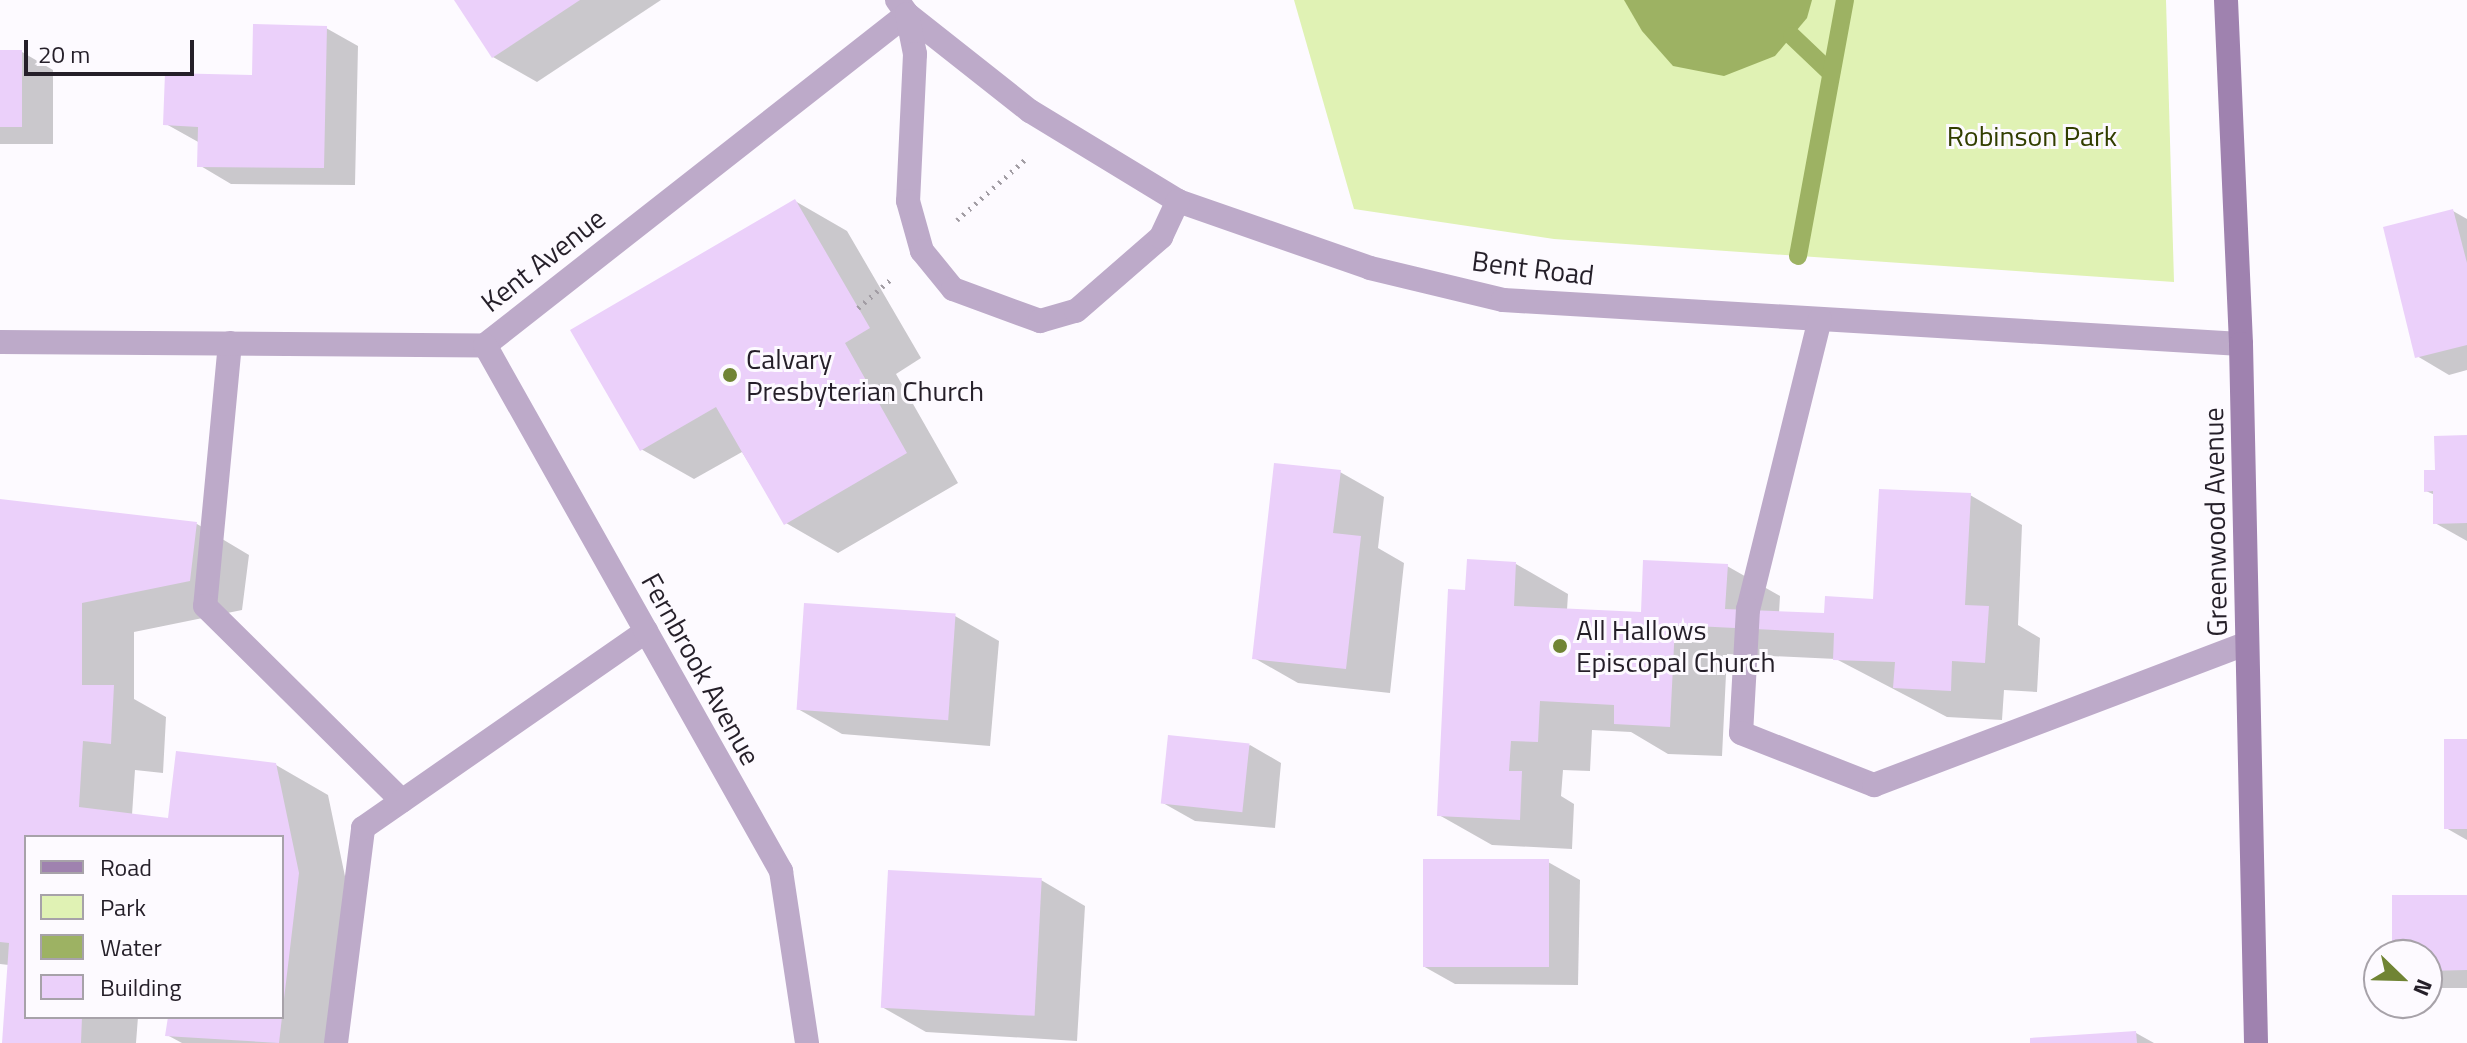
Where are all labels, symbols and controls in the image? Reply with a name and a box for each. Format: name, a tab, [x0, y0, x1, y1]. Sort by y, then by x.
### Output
scale bar	[28, 24, 198, 74]
text: 20 m	[38, 36, 90, 72]
park label: Robinson Park	[1947, 119, 2117, 153]
street label: Kent Avenue	[474, 201, 612, 319]
street label: Bent Road	[1470, 244, 1596, 292]
place label: Calvary Presbyterian Church	[746, 342, 984, 408]
marker: Calvary Presbyterian Church	[721, 366, 739, 384]
street label: Greenwood Avenue	[2196, 407, 2234, 637]
street label: Fernbrook Avenue	[634, 567, 768, 771]
place label: All Hallows Episcopal Church	[1576, 613, 1775, 679]
marker: All Hallows Episcopal Church	[1551, 637, 1569, 655]
legend	[24, 835, 284, 1019]
text: Road	[100, 849, 152, 885]
text: Park	[100, 889, 146, 925]
text: Water	[100, 929, 162, 965]
north arrow	[2363, 939, 2443, 1019]
text: Building	[100, 969, 182, 1005]
text: N	[2405, 974, 2442, 1001]

